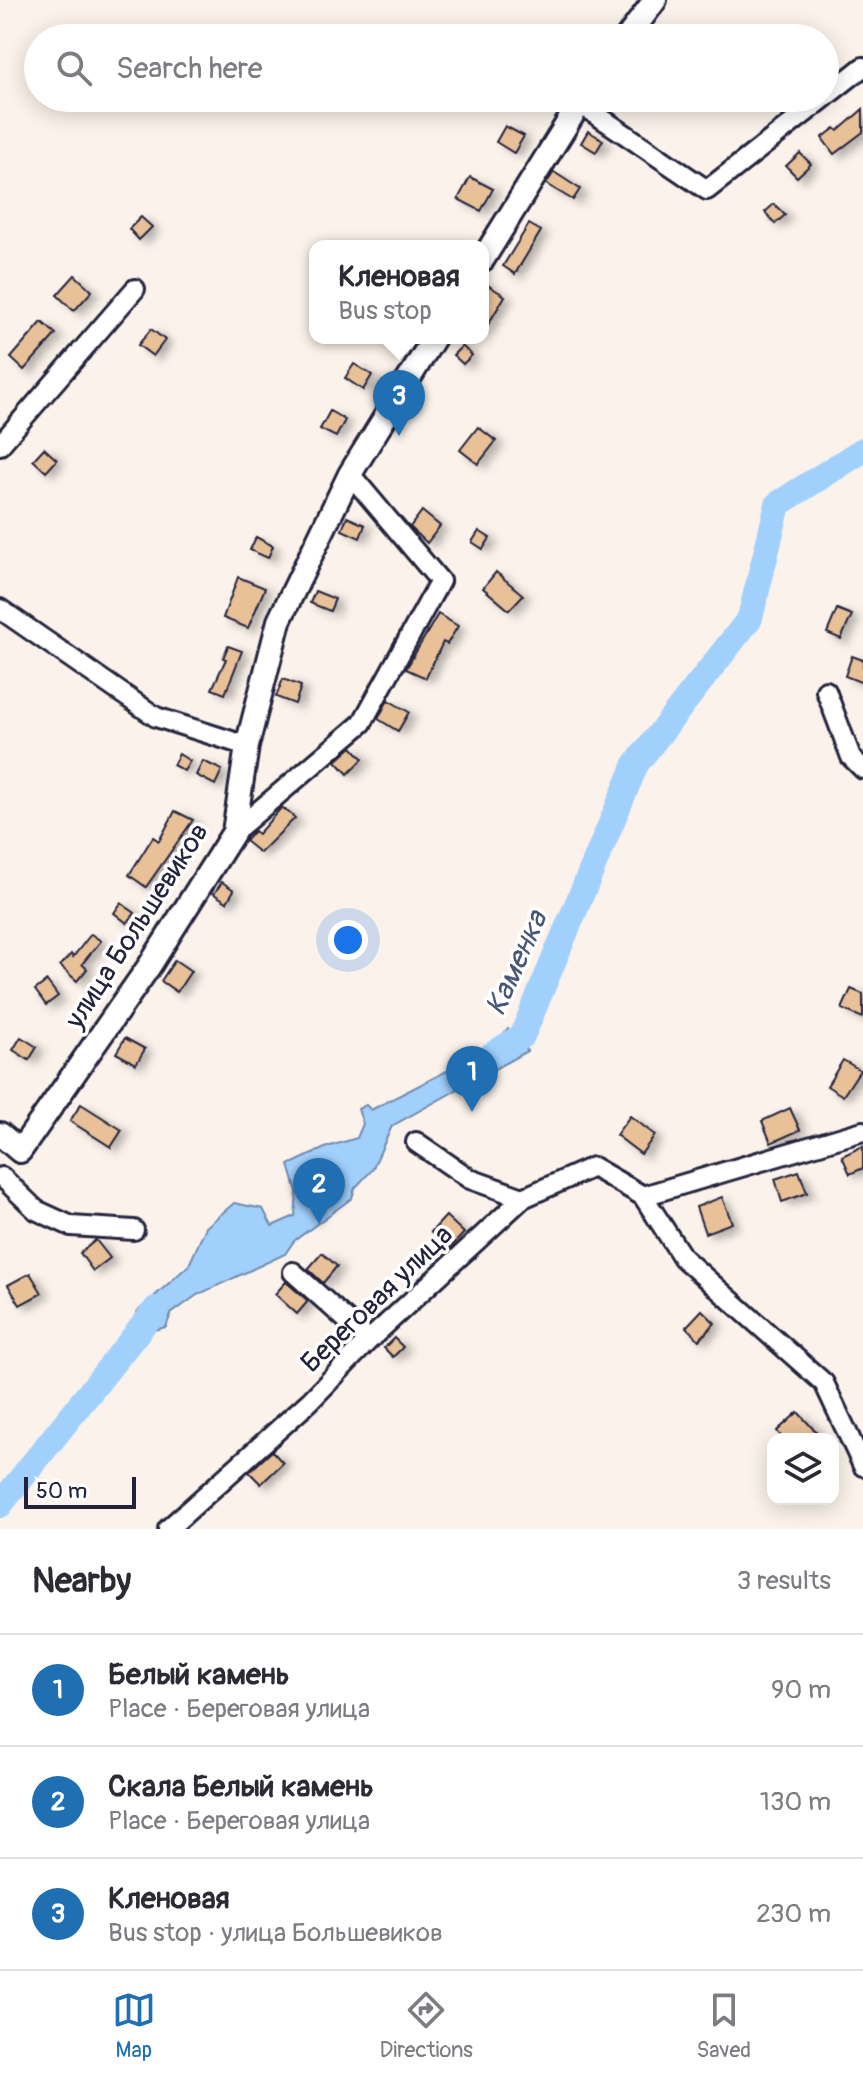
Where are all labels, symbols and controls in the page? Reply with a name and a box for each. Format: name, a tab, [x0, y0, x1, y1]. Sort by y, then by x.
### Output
search box	[24, 24, 839, 112]
icon: search	[52, 46, 96, 90]
text: Search here	[116, 50, 263, 87]
popup	[309, 240, 489, 344]
text: Кленовая	[338, 258, 460, 295]
text: Bus stop	[338, 295, 432, 327]
pin: 3	[373, 370, 425, 436]
street label: улица Большевиков	[57, 816, 217, 1036]
water label: Каменка	[477, 903, 557, 1021]
your location	[328, 920, 368, 960]
pin: 1	[446, 1046, 498, 1112]
pin: 2	[293, 1158, 345, 1224]
street label: Береговая улица	[294, 1218, 460, 1380]
map controls	[767, 1433, 839, 1505]
button: layers	[767, 1433, 839, 1505]
scale bar	[24, 1473, 136, 1509]
text: 50 m	[36, 1477, 87, 1505]
text: Nearby	[32, 1560, 131, 1603]
text: 3 results	[737, 1565, 831, 1597]
text: Белый камень	[108, 1656, 290, 1693]
text: 1	[53, 1674, 63, 1706]
text: 90 m	[771, 1674, 831, 1706]
text: Place · Береговая улица	[108, 1693, 370, 1725]
text: Скала Белый камень	[108, 1768, 374, 1805]
text: 2	[51, 1786, 65, 1818]
text: 130 m	[760, 1786, 831, 1818]
text: Place · Береговая улица	[108, 1805, 370, 1837]
text: Кленовая	[108, 1880, 230, 1917]
text: 3	[51, 1898, 65, 1930]
text: 230 m	[756, 1898, 831, 1930]
text: Bus stop · улица Большевиков	[108, 1917, 443, 1949]
tab: Map	[112, 1988, 156, 2064]
tab: Directions	[380, 1988, 473, 2064]
tab: Saved	[697, 1988, 751, 2064]

